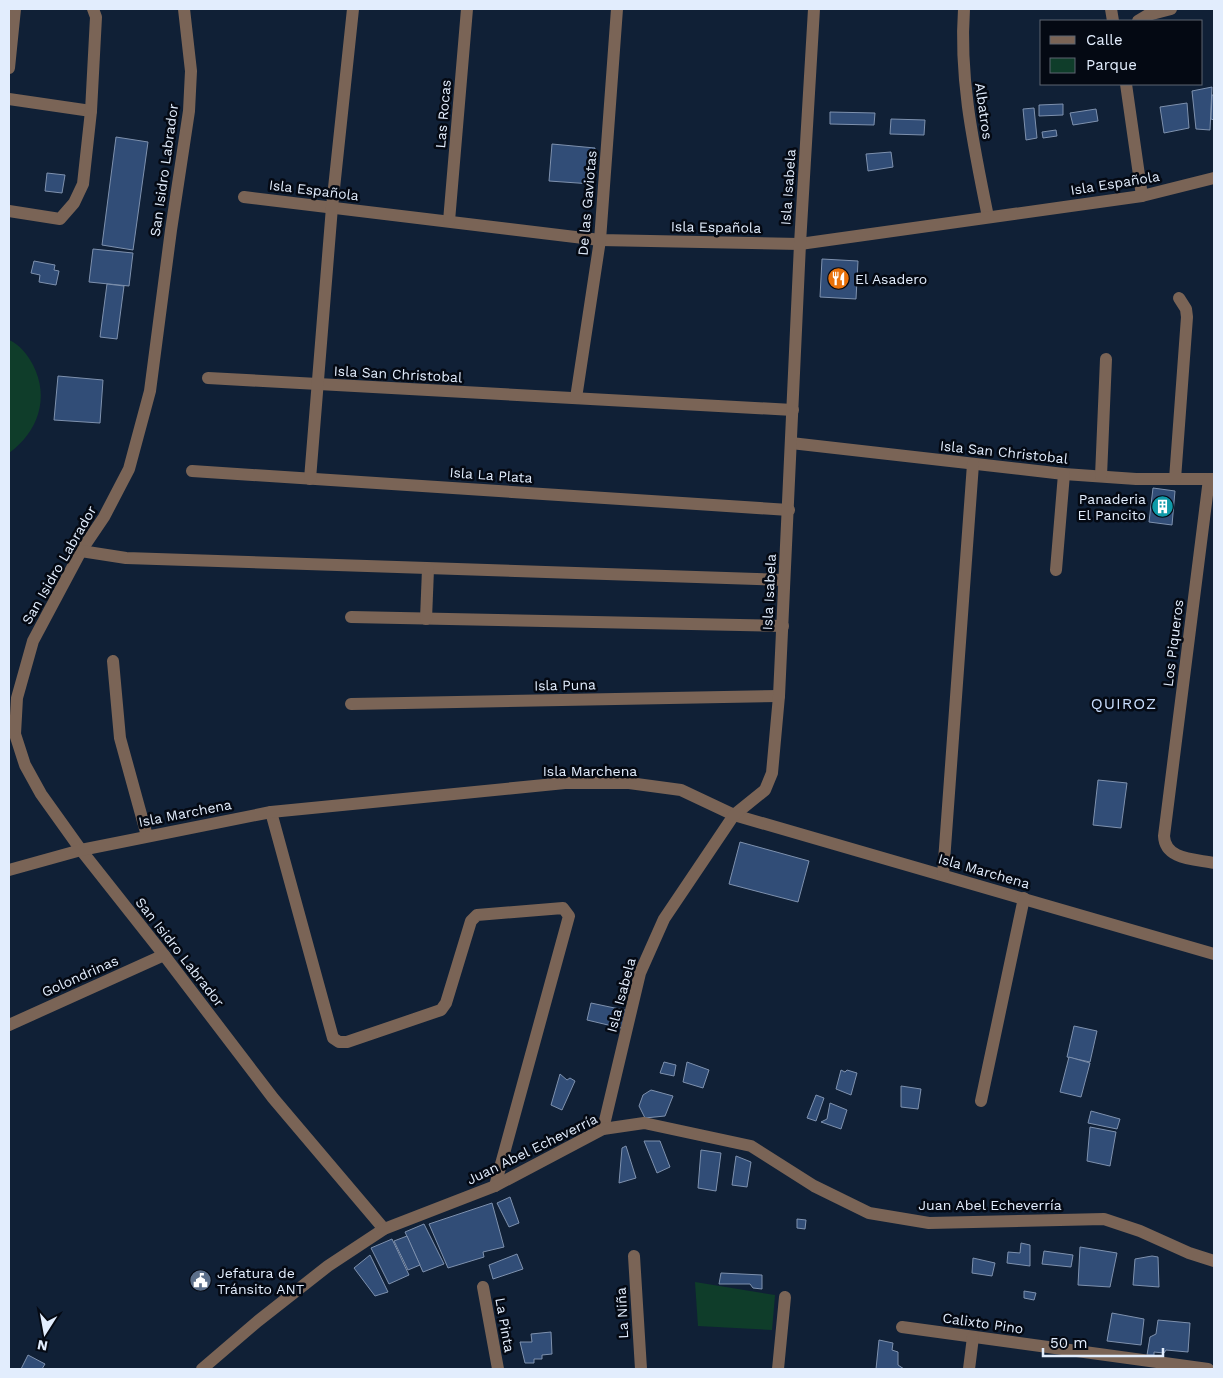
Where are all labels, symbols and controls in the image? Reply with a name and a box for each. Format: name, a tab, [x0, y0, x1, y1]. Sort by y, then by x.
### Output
legend	[1040, 20, 1203, 85]
text: Calle	[1086, 31, 1123, 49]
text: Parque	[1086, 56, 1137, 74]
street label: Las Rocas	[432, 79, 454, 149]
street label: Albatros	[972, 82, 996, 140]
street label: San Isidro Labrador	[147, 102, 181, 238]
street label: Isla Isabela	[777, 148, 799, 226]
street label: De las Gaviotas	[574, 150, 600, 256]
street label: Isla Española	[1069, 168, 1161, 198]
street label: Isla Española	[268, 177, 360, 203]
street label: Isla Española	[671, 218, 761, 236]
restaurant icon: El Asadero	[827, 267, 851, 291]
place label: El Asadero	[855, 271, 927, 287]
street label: Isla San Christobal	[333, 363, 463, 385]
street label: Isla San Christobal	[939, 437, 1069, 467]
street label: Isla La Plata	[449, 464, 533, 486]
place label: Panaderia El Pancito	[1078, 491, 1146, 523]
building icon: Panaderia El Pancito	[1150, 495, 1174, 519]
street label: San Isidro Labrador	[19, 503, 100, 627]
street label: Isla Isabela	[759, 553, 779, 631]
street label: Los Piqueros	[1160, 598, 1186, 688]
street label: Isla Puna	[534, 676, 596, 694]
district label: QUIROZ	[1091, 694, 1157, 713]
street label: Isla Marchena	[543, 763, 637, 779]
street label: Isla Marchena	[137, 796, 233, 830]
street label: Isla Marchena	[936, 850, 1032, 892]
street label: San Isidro Labrador	[132, 894, 228, 1010]
street label: Golondrinas	[39, 952, 121, 1000]
street label: Isla Isabela	[603, 956, 639, 1034]
street label: Juan Abel Echeverría	[464, 1110, 600, 1188]
street label: Juan Abel Echeverría	[918, 1197, 1062, 1213]
place label: Jefatura de Tránsito ANT	[217, 1265, 305, 1297]
public building icon: Jefatura de Tránsito ANT	[189, 1269, 213, 1293]
street label: La Niña	[613, 1287, 631, 1339]
street label: La Pinta	[492, 1296, 518, 1354]
north arrow	[20, 1308, 70, 1358]
street label: Calixto Pino	[942, 1309, 1024, 1337]
scale bar	[1043, 1326, 1163, 1358]
text: 50 m	[1050, 1334, 1087, 1352]
text: N	[36, 1337, 49, 1355]

